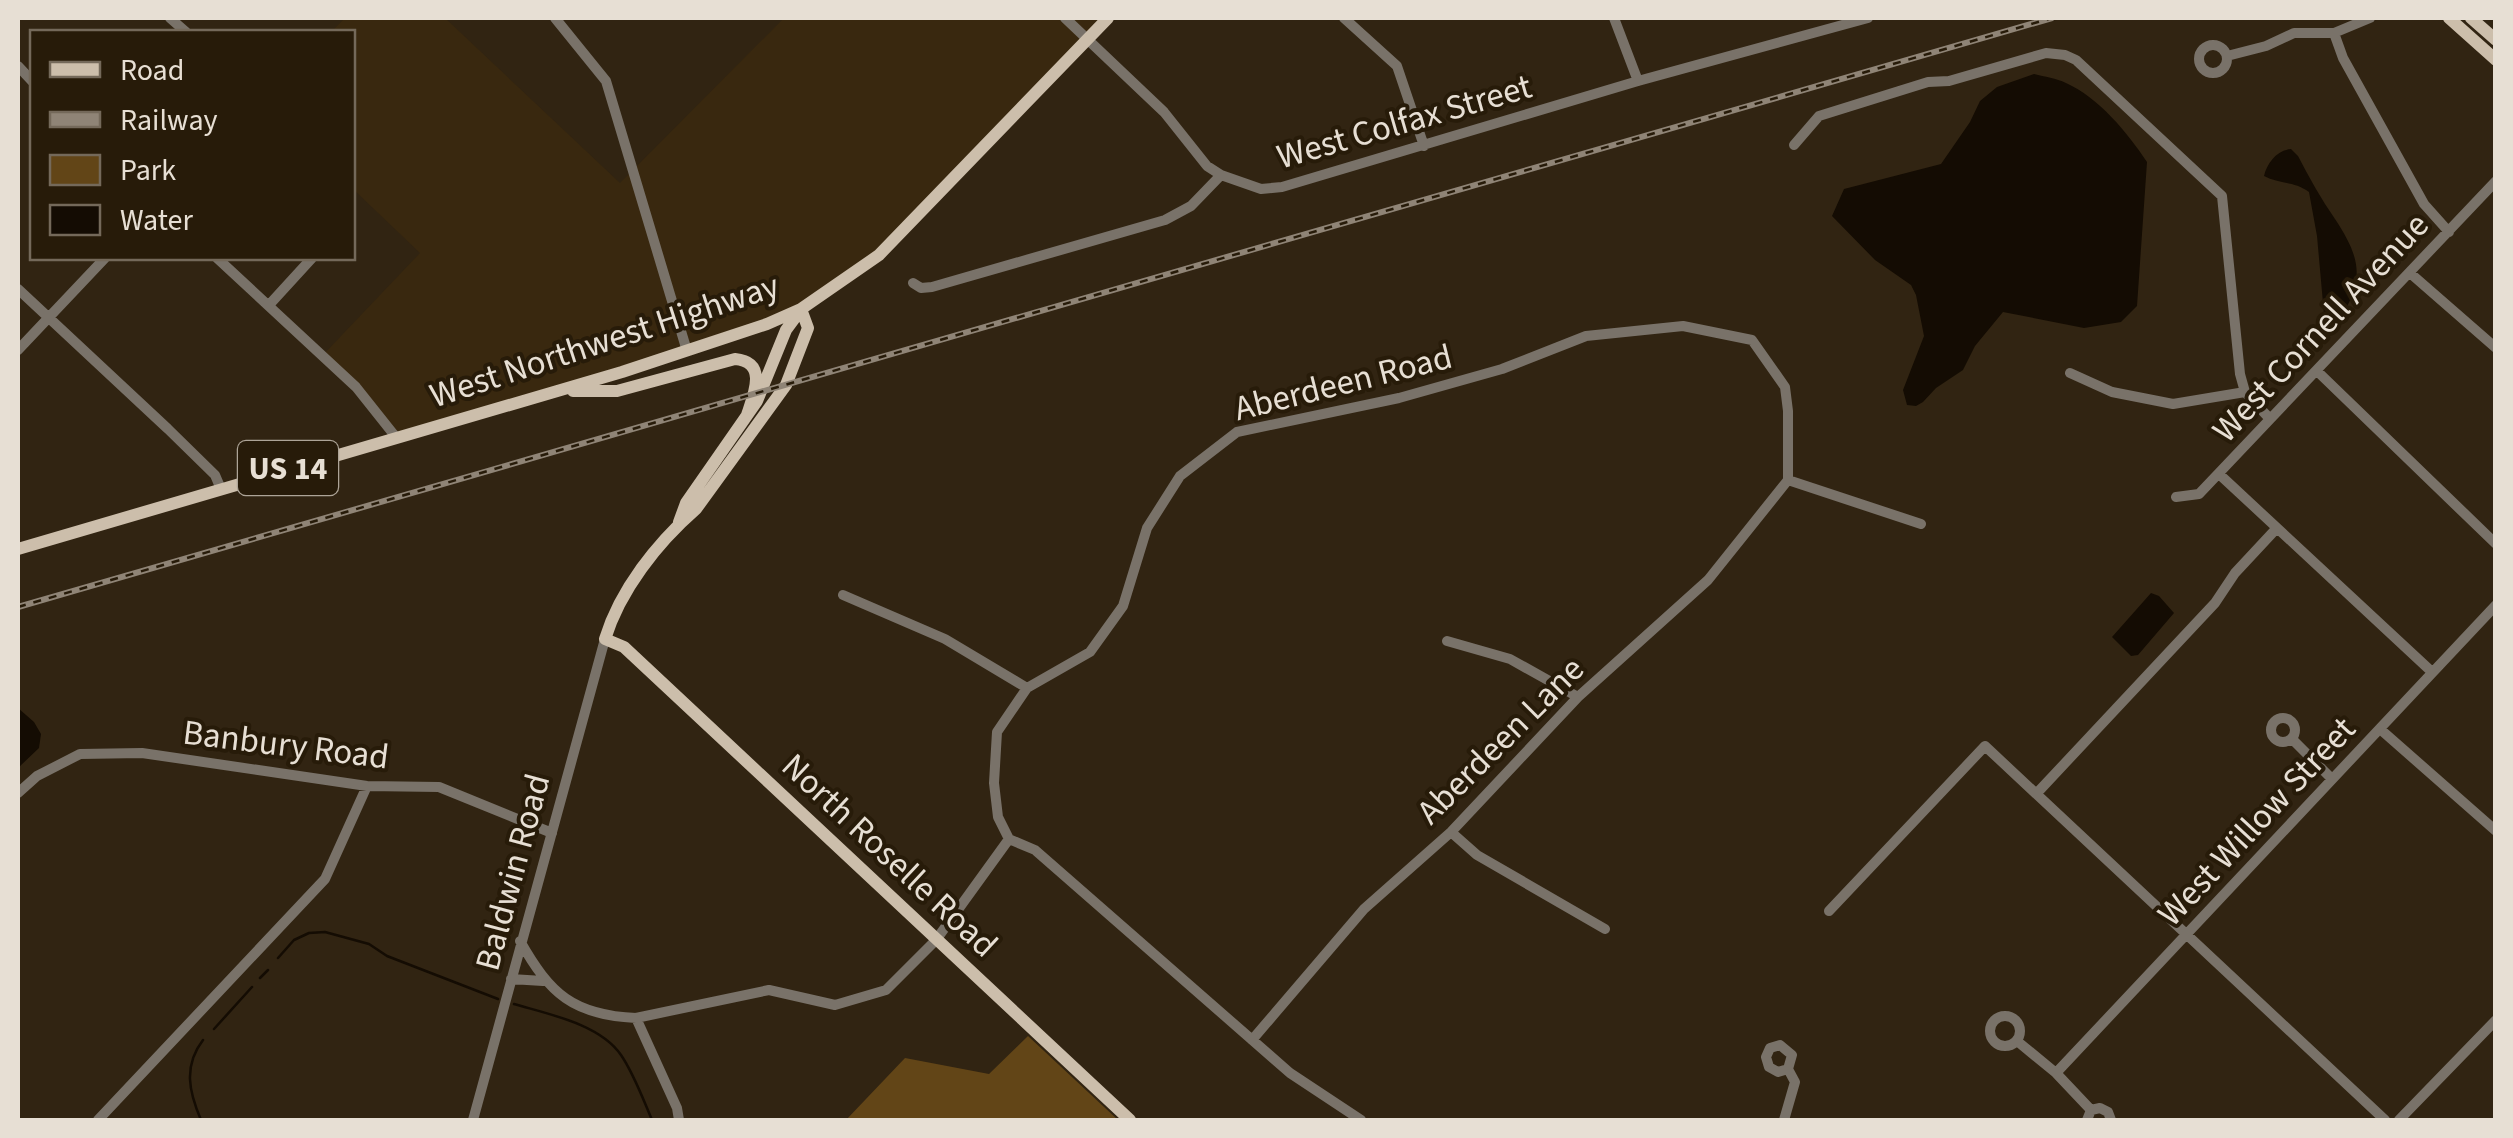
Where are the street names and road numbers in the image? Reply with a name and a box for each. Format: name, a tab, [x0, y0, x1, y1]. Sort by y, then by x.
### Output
street label: West Colfax Street	[1271, 62, 1538, 182]
street label: West Cornell Avenue	[2201, 202, 2441, 454]
street label: West Northwest Highway	[423, 261, 785, 421]
street label: Aberdeen Road	[1229, 332, 1457, 434]
road number: US 14	[238, 441, 338, 495]
street label: Aberdeen Lane	[1406, 646, 1596, 836]
street label: West Willow Street	[2146, 706, 2367, 938]
street label: Banbury Road	[180, 708, 392, 782]
street label: North Roselle Road	[770, 742, 1009, 969]
street label: Baldwin Road	[463, 768, 563, 976]

